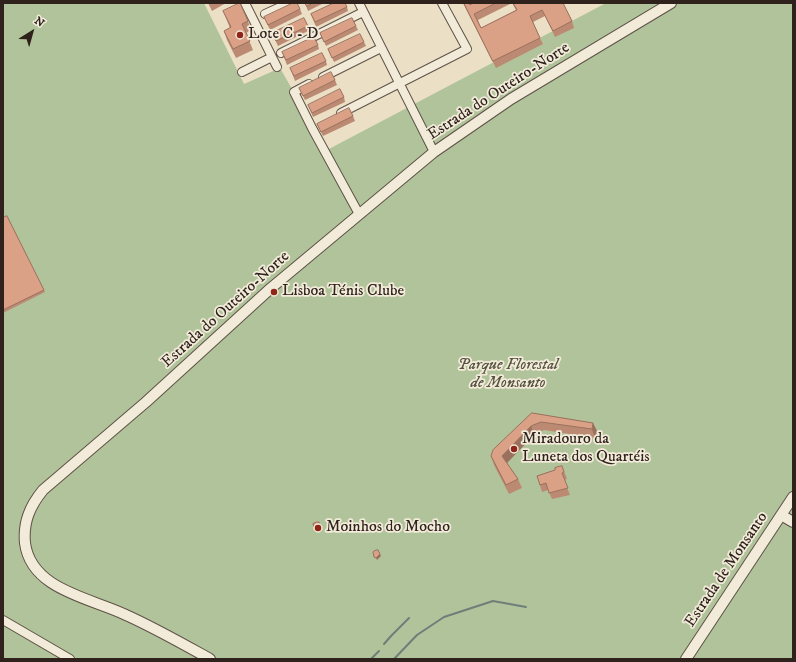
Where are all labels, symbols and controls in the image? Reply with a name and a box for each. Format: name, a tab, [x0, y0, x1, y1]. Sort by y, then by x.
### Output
north arrow	[12, 12, 52, 52]
text: N	[31, 14, 47, 31]
place label: Lote C - D	[248, 25, 318, 45]
marker: Lote C - D	[235, 30, 245, 40]
street label: Estrada do Outeiro-Norte	[424, 39, 574, 145]
street label: Estrada do Outeiro-Norte	[158, 248, 294, 372]
place label: Lisboa Ténis Clube	[282, 282, 404, 302]
marker: Lisboa Ténis Clube	[269, 287, 279, 297]
park label: Parque Florestal de Monsanto	[458, 356, 558, 394]
place label: Miradouro da Luneta dos Quartéis	[522, 430, 650, 468]
marker: Miradouro da Luneta dos Quartéis	[509, 444, 519, 454]
street label: Estrada de Monsanto	[681, 509, 773, 631]
place label: Moinhos do Mocho	[326, 518, 450, 538]
marker: Moinhos do Mocho	[313, 523, 323, 533]

